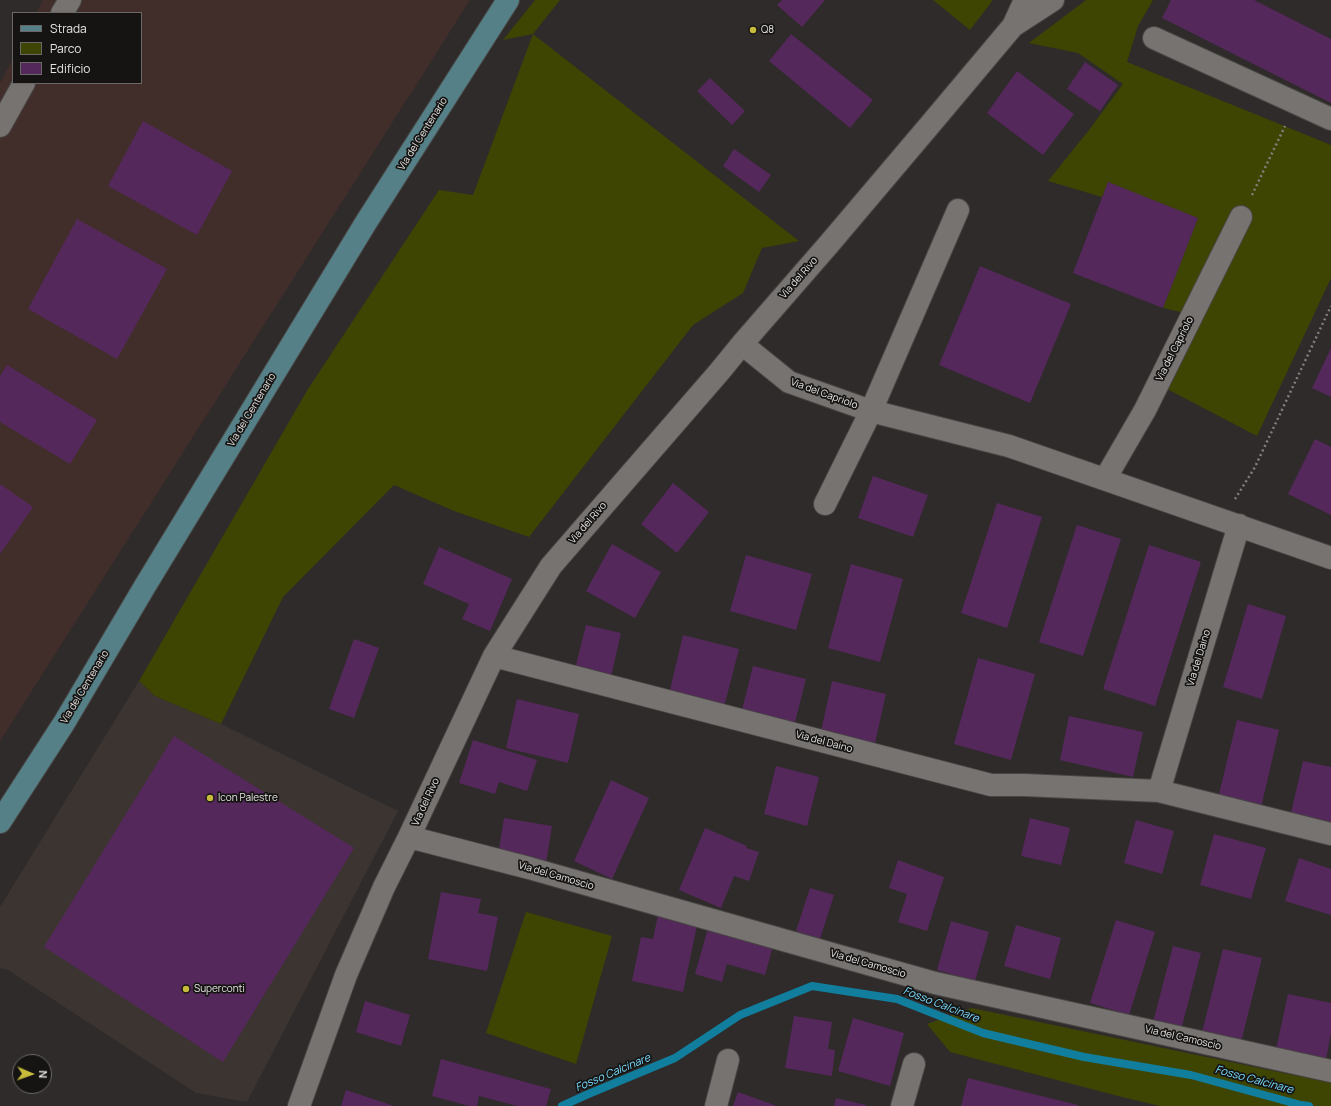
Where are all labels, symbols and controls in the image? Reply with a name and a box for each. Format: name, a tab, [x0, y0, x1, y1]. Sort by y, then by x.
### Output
legend	[12, 12, 142, 84]
text: Strada	[50, 20, 87, 37]
place label: Q8	[761, 24, 774, 36]
marker: Q8	[748, 25, 758, 35]
text: Parco	[50, 40, 81, 57]
text: Edificio	[50, 60, 90, 77]
street label: Via del Centenario	[396, 95, 450, 173]
street label: Via del Rivo	[778, 255, 820, 301]
street label: Via del Capriolo	[1154, 315, 1196, 383]
street label: Via del Centenario	[225, 371, 279, 449]
street label: Via del Capriolo	[789, 376, 859, 412]
street label: Via del Rivo	[567, 500, 609, 546]
street label: Via del Daino	[1185, 628, 1213, 688]
street label: Via del Centenario	[58, 648, 112, 726]
street label: Via del Daino	[794, 729, 854, 755]
street label: Via del Rivo	[410, 776, 442, 828]
place label: Icon Palestre	[218, 792, 278, 804]
marker: Icon Palestre	[205, 793, 215, 803]
street label: Via del Camoscio	[517, 860, 595, 892]
street label: Via del Camoscio	[829, 948, 907, 980]
place label: Superconti	[194, 983, 245, 995]
marker: Superconti	[181, 984, 191, 994]
water label: Fosso Calcinare	[901, 984, 981, 1026]
street label: Via del Camoscio	[1144, 1023, 1222, 1053]
water label: Fosso Calcinare	[574, 1051, 652, 1095]
north arrow	[12, 1054, 52, 1094]
water label: Fosso Calcinare	[1214, 1063, 1294, 1097]
text: N	[36, 1070, 51, 1079]

